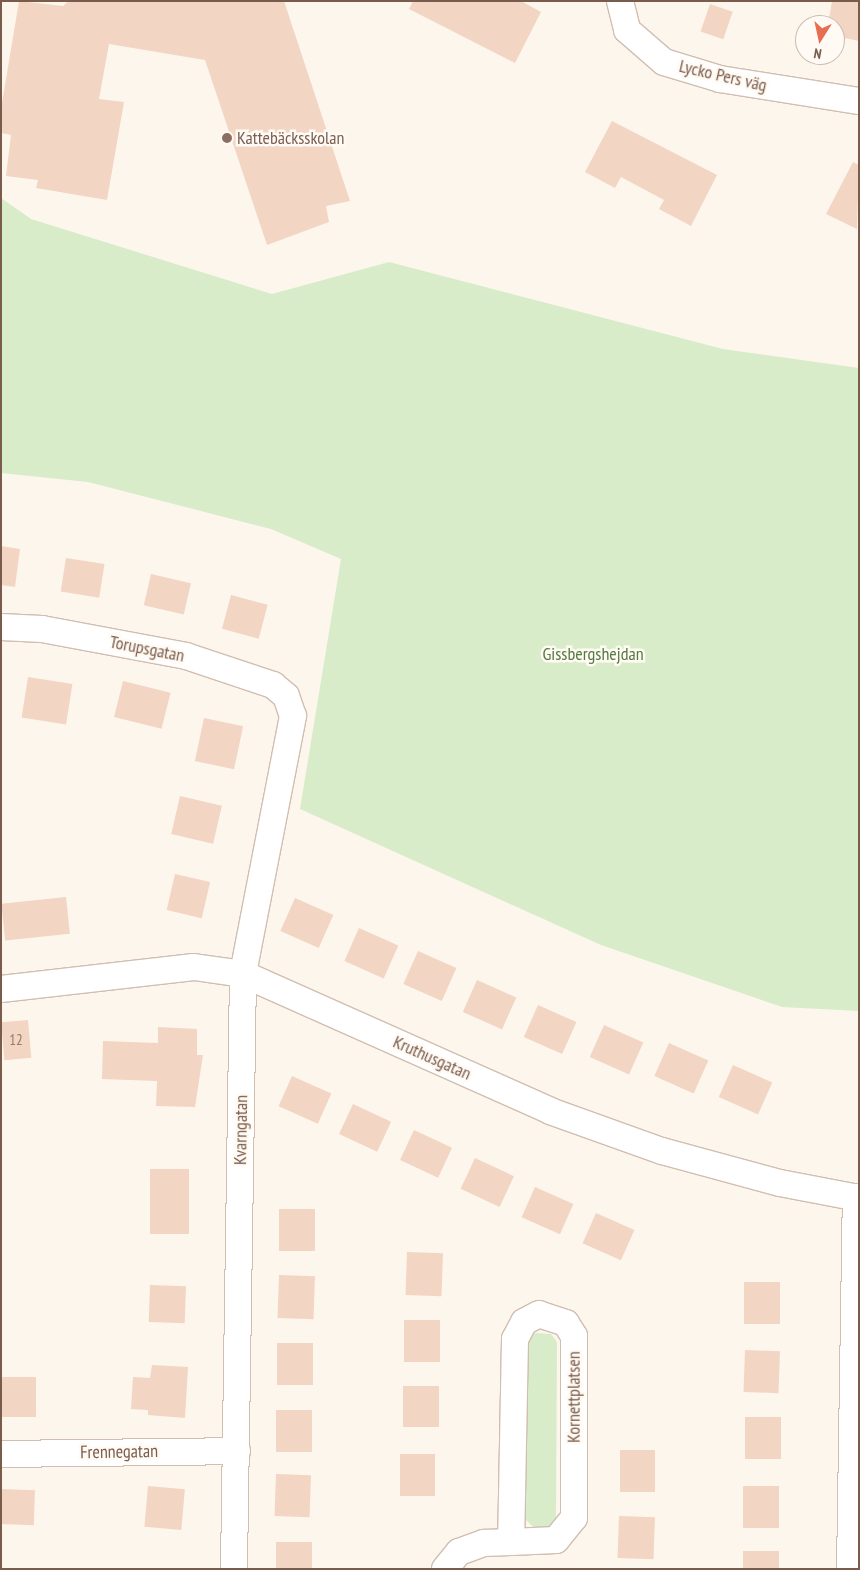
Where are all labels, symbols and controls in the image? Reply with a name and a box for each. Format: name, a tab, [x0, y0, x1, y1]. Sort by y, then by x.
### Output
north arrow	[795, 15, 845, 65]
text: N	[812, 44, 823, 63]
street label: Lycko Pers väg	[677, 55, 769, 97]
place label: Kattebäcksskolan	[237, 127, 344, 149]
marker: Kattebäcksskolan	[221, 132, 233, 144]
street label: Torupsgatan	[108, 631, 186, 667]
park label: Gissbergshejdan	[542, 643, 644, 665]
house number: 12	[9, 1031, 23, 1049]
street label: Kruthusgatan	[390, 1031, 474, 1085]
street label: Kvarngatan	[230, 1095, 252, 1165]
street label: Kornettplatsen	[563, 1351, 585, 1443]
street label: Frennegatan	[80, 1441, 158, 1463]

